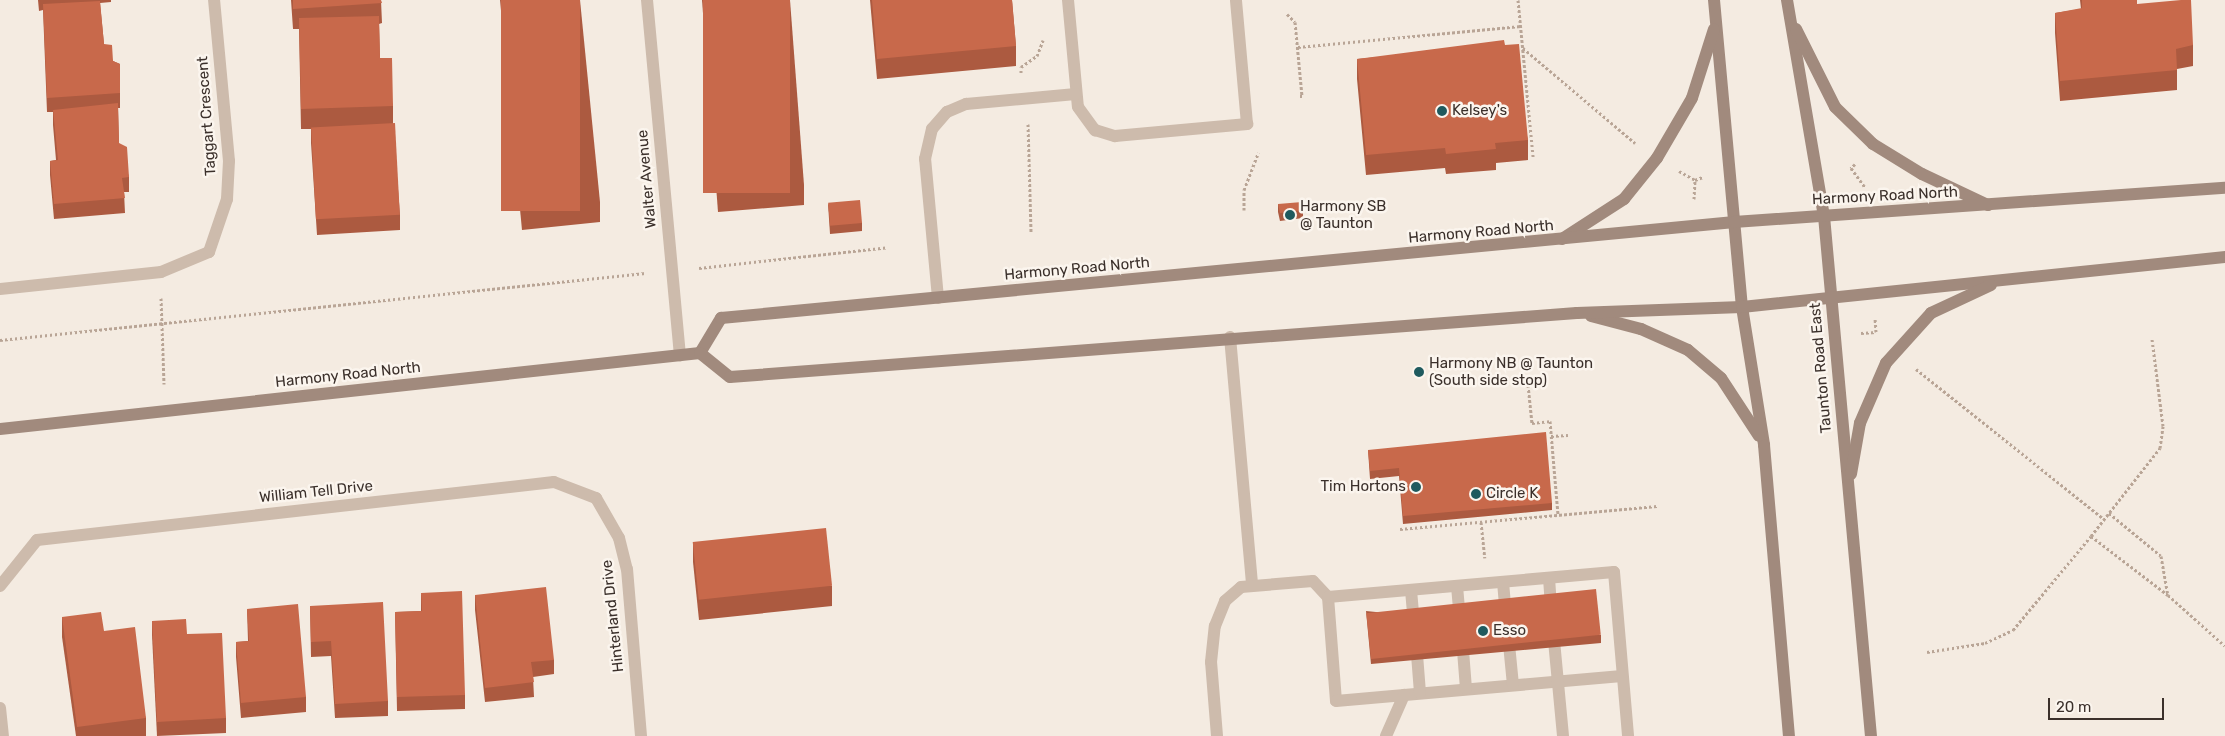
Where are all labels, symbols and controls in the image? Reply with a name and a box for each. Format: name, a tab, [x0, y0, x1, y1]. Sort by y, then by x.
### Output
street label: Taggart Crescent	[194, 55, 220, 177]
place label: Kelsey's	[1452, 102, 1507, 120]
marker: Kelsey's	[1436, 105, 1448, 117]
street label: Walter Avenue	[634, 129, 660, 229]
street label: Harmony Road North	[1811, 183, 1959, 209]
place label: Harmony SB @ Taunton	[1300, 197, 1387, 232]
marker: Harmony SB @ Taunton	[1284, 209, 1296, 221]
street label: Harmony Road North	[1407, 217, 1555, 247]
street label: Harmony Road North	[1003, 254, 1151, 284]
street label: Taunton Road East	[1806, 302, 1836, 434]
place label: Harmony NB @ Taunton (South side stop)	[1429, 354, 1594, 389]
street label: Harmony Road North	[274, 358, 422, 392]
marker: Harmony NB @ Taunton (South side stop)	[1413, 366, 1425, 378]
street label: William Tell Drive	[258, 477, 374, 507]
place label: Tim Hortons	[1320, 478, 1406, 496]
marker: Tim Hortons	[1410, 481, 1422, 493]
place label: Circle K	[1486, 485, 1538, 503]
marker: Circle K	[1470, 488, 1482, 500]
street label: Hinterland Drive	[598, 559, 628, 673]
place label: Esso	[1493, 622, 1526, 640]
marker: Esso	[1477, 625, 1489, 637]
scale bar	[2050, 688, 2166, 720]
text: 20 m	[2056, 698, 2091, 716]

